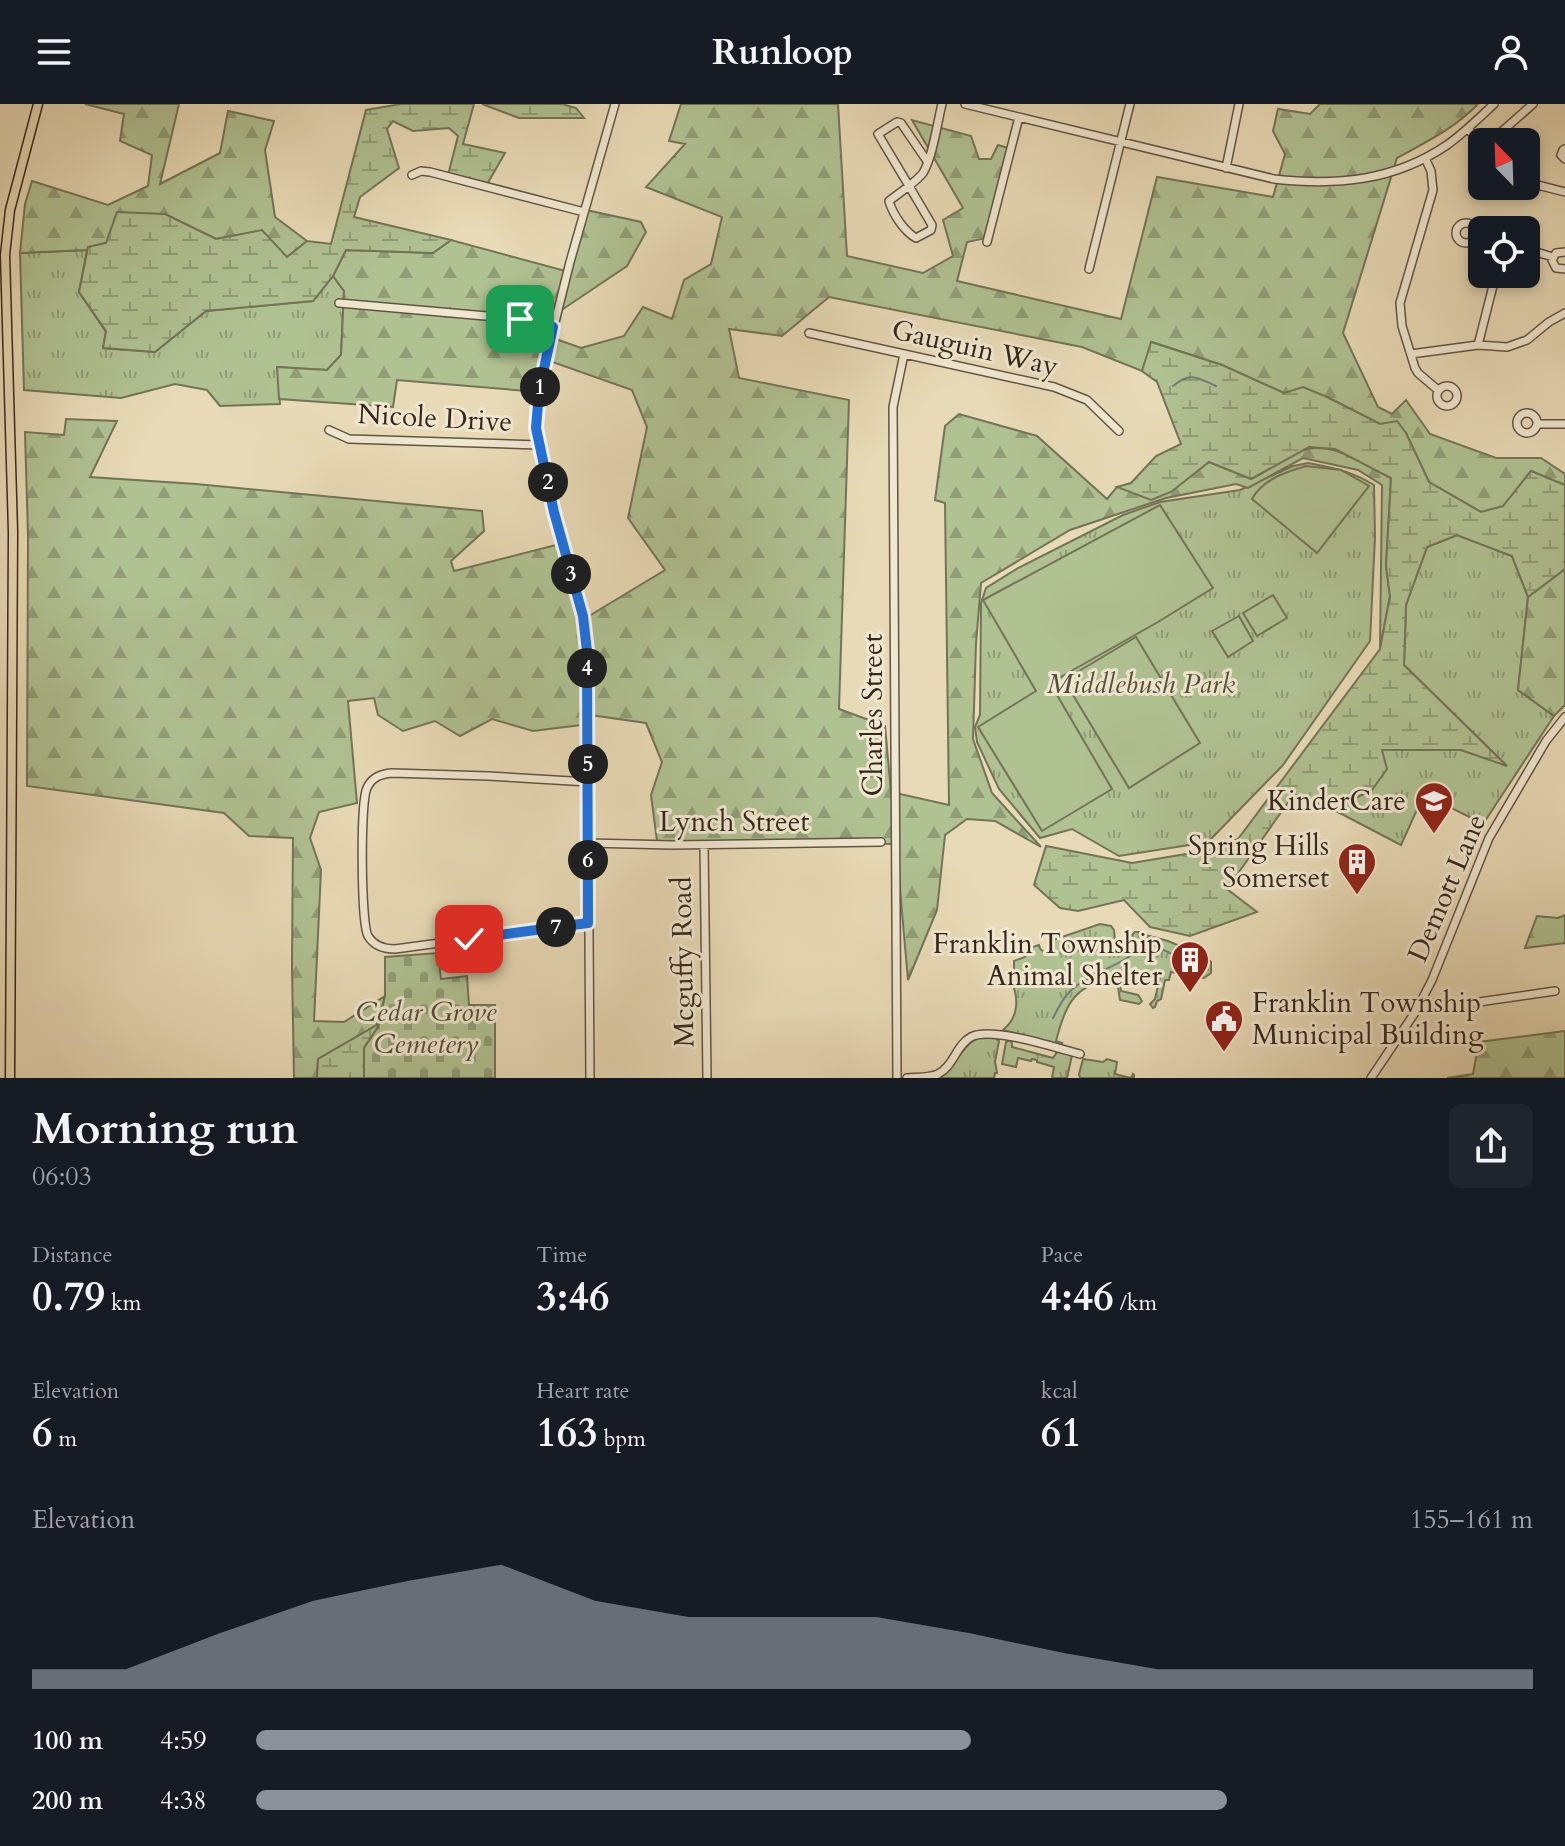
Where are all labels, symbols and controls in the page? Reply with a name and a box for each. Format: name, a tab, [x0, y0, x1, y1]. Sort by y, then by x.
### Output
text: Runloop	[712, 28, 853, 77]
icon: menu	[32, 30, 76, 74]
icon: person	[1489, 30, 1533, 74]
north arrow	[1468, 128, 1540, 200]
map controls	[1468, 128, 1540, 288]
button: locate	[1468, 216, 1540, 288]
pin	[486, 285, 554, 353]
icon: arrive	[498, 297, 542, 341]
street label: Gauguin Way	[888, 310, 1062, 386]
pin: 1	[520, 367, 560, 407]
text: 1	[534, 372, 546, 402]
street label: Nicole Drive	[357, 395, 513, 441]
pin: 2	[528, 462, 568, 502]
text: 2	[542, 467, 554, 497]
pin: 3	[551, 554, 591, 594]
text: 3	[565, 559, 577, 589]
street label: Charles Street	[854, 633, 892, 797]
pin: 4	[567, 648, 607, 688]
text: 4	[581, 653, 593, 683]
park label: Middlebush Park	[1047, 665, 1235, 703]
pin: 5	[568, 744, 608, 784]
text: 5	[582, 749, 594, 779]
school or university icon: KinderCare	[1413, 780, 1455, 835]
place label: KinderCare	[1267, 782, 1406, 820]
street label: Lynch Street	[659, 803, 809, 841]
street label: Demott Lane	[1399, 808, 1495, 968]
place label: Spring Hills Somerset	[1188, 827, 1329, 897]
pin: 6	[568, 840, 608, 880]
building icon: Spring Hills Somerset	[1336, 841, 1378, 896]
text: 6	[582, 845, 594, 875]
street label: Mcguffy Road	[663, 876, 703, 1048]
pin	[435, 905, 503, 973]
pin: 7	[536, 907, 576, 947]
text: 7	[550, 912, 562, 942]
icon: check	[447, 917, 491, 961]
place label: Franklin Township Animal Shelter	[933, 925, 1163, 995]
building icon: Franklin Township Animal Shelter	[1169, 939, 1211, 994]
place label: Franklin Township Municipal Building	[1252, 984, 1484, 1054]
park label: Cedar Grove Cemetery	[355, 993, 497, 1063]
public building icon: Franklin Township Municipal Building	[1203, 998, 1245, 1053]
text: Morning run	[32, 1099, 298, 1159]
button: share	[1449, 1104, 1533, 1188]
text: 06:03	[32, 1159, 92, 1194]
text: Distance	[32, 1240, 112, 1270]
text: Time	[536, 1240, 587, 1270]
text: Pace	[1041, 1240, 1083, 1270]
text: 0.79	[32, 1270, 105, 1325]
text: 3:46	[536, 1270, 609, 1325]
text: 4:46	[1041, 1270, 1114, 1325]
text: km	[105, 1288, 141, 1318]
text: /km	[1114, 1288, 1157, 1318]
text: Elevation	[32, 1376, 119, 1406]
text: Heart rate	[536, 1376, 630, 1406]
text: kcal	[1041, 1376, 1078, 1406]
text: 6	[32, 1406, 53, 1461]
text: 163	[536, 1406, 598, 1461]
text: 61	[1041, 1406, 1082, 1461]
text: m	[53, 1424, 77, 1454]
text: bpm	[598, 1424, 646, 1454]
text: Elevation	[32, 1502, 135, 1537]
text: 155–161 m	[1410, 1502, 1533, 1537]
text: 100 m	[32, 1723, 103, 1758]
text: 4:59	[160, 1723, 207, 1758]
text: 200 m	[32, 1783, 103, 1818]
text: 4:38	[160, 1783, 207, 1818]

